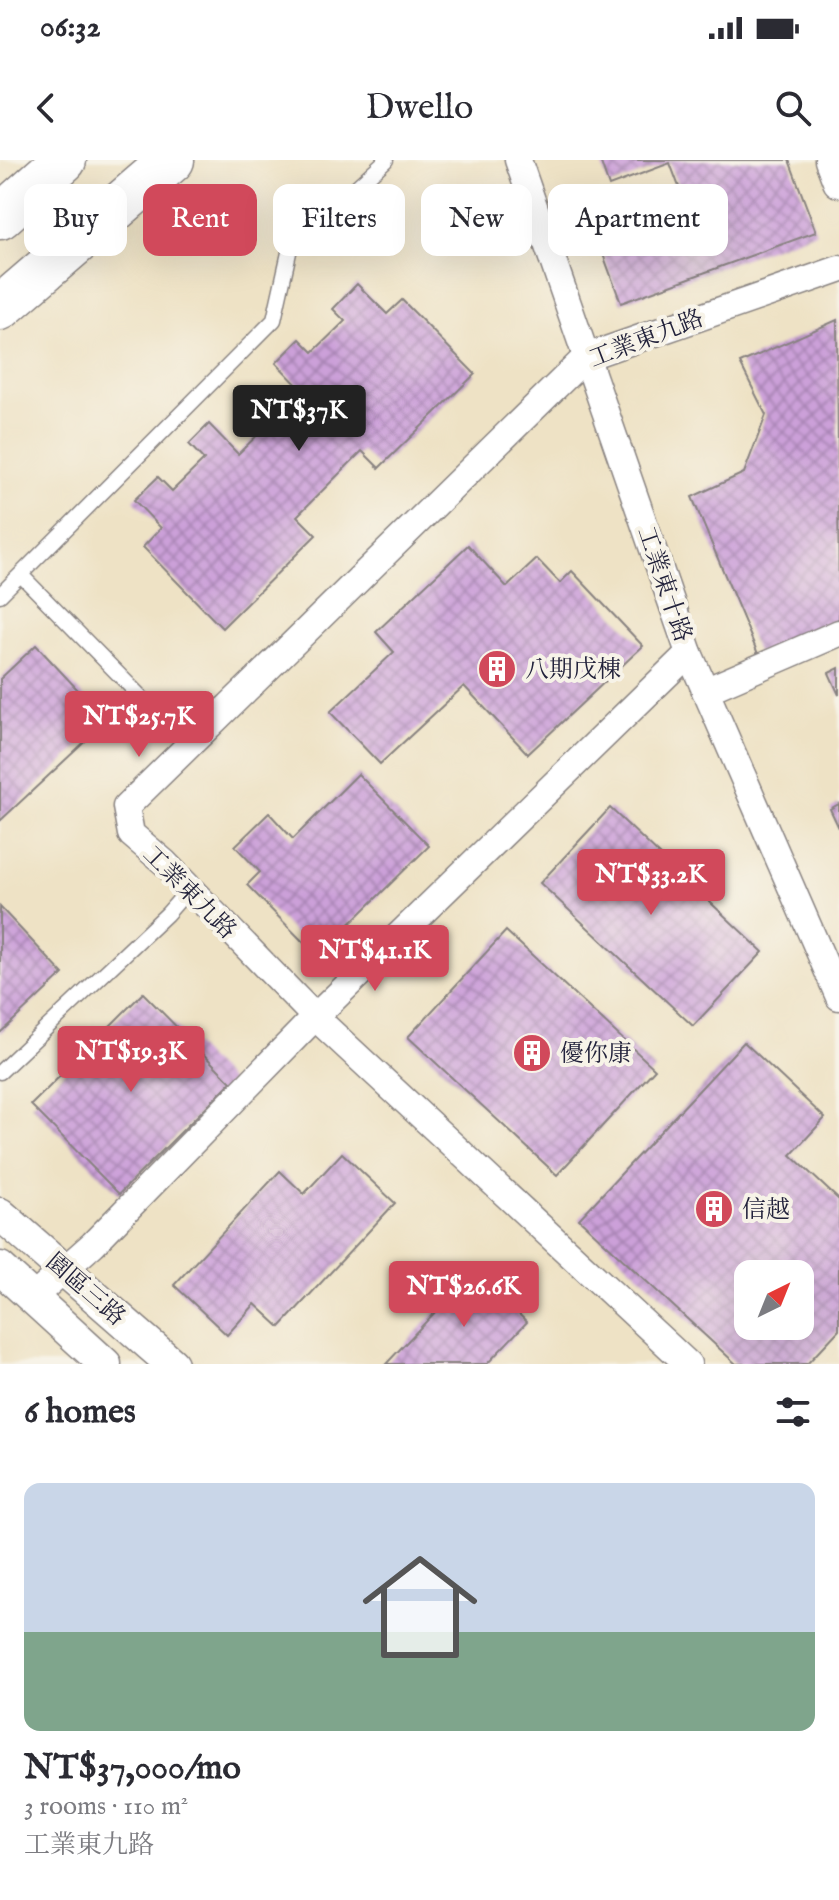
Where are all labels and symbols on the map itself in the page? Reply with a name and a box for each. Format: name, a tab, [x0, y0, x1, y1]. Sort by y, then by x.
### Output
street label: 工業東九路	[585, 303, 708, 375]
pin: NT$37K	[234, 385, 364, 453]
street label: 工業東十路	[629, 523, 698, 646]
building icon: 八期戊棟	[476, 648, 518, 690]
place label: 八期戊棟	[525, 655, 621, 686]
pin: NT$25.7K	[56, 691, 222, 759]
street label: 工業東九路	[136, 840, 242, 946]
pin: NT$33.2K	[568, 849, 734, 917]
pin: NT$41.1K	[292, 925, 458, 993]
pin: NT$19.3K	[48, 1026, 214, 1094]
building icon: 優你康	[511, 1032, 553, 1074]
place label: 優你康	[560, 1039, 632, 1070]
building icon: 信越	[693, 1188, 735, 1230]
place label: 信越	[742, 1195, 790, 1226]
street label: 園區三路	[39, 1247, 131, 1333]
north arrow	[734, 1260, 814, 1340]
pin: NT$26.6K	[381, 1261, 547, 1329]

